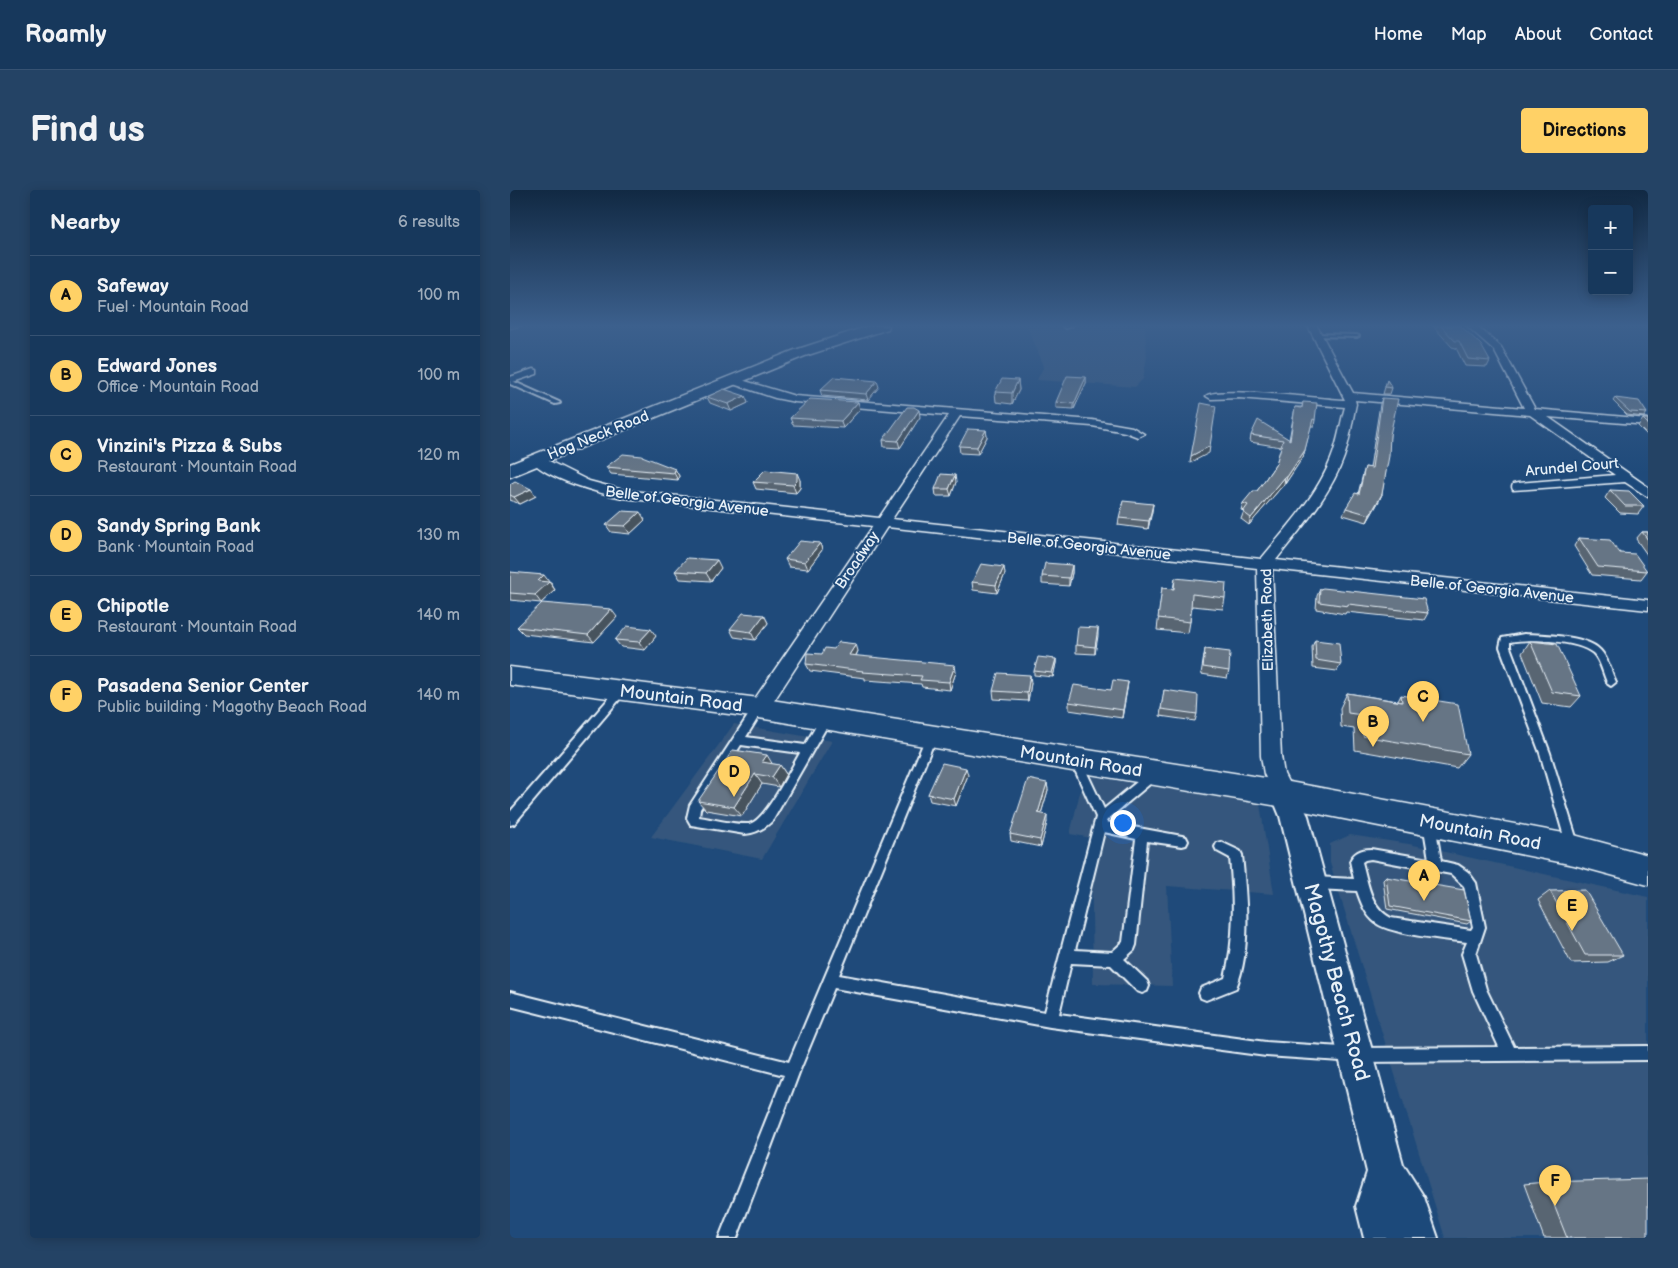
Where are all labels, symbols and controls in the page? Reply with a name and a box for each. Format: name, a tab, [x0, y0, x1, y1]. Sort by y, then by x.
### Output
text: Roamly	[25, 20, 106, 49]
text: Home	[1374, 24, 1423, 45]
text: Map	[1451, 24, 1487, 45]
text: About	[1515, 24, 1562, 45]
text: Contact	[1590, 24, 1653, 45]
button: Directions	[1521, 108, 1648, 153]
text: Find us	[30, 109, 145, 152]
map controls	[1588, 205, 1633, 295]
button: +	[1588, 205, 1633, 250]
text: Nearby	[50, 210, 120, 235]
text: 6 results	[398, 213, 460, 232]
button: −	[1588, 250, 1633, 295]
text: Safeway	[97, 275, 169, 298]
text: A	[61, 286, 71, 305]
text: 100 m	[417, 286, 460, 305]
text: Fuel · Mountain Road	[97, 298, 249, 317]
text: Edward Jones	[97, 355, 217, 378]
text: B	[60, 366, 72, 385]
text: 100 m	[417, 366, 460, 385]
text: Office · Mountain Road	[97, 378, 259, 397]
street label: Hog Neck Road	[545, 406, 652, 465]
text: Vinzini's Pizza & Subs	[97, 435, 282, 458]
text: C	[60, 446, 72, 465]
text: 120 m	[417, 446, 460, 465]
street label: Arundel Court	[1524, 454, 1620, 481]
text: Restaurant · Mountain Road	[97, 458, 297, 477]
street label: Belle of Georgia Avenue	[604, 482, 770, 521]
text: Sandy Spring Bank	[97, 515, 260, 538]
text: D	[60, 526, 72, 545]
text: 130 m	[417, 526, 460, 545]
street label: Broadway	[831, 528, 884, 593]
street label: Belle of Georgia Avenue	[1006, 528, 1172, 565]
text: Bank · Mountain Road	[97, 538, 254, 557]
street label: Elizabeth Road	[1257, 568, 1278, 672]
street label: Belle of Georgia Avenue	[1409, 571, 1575, 608]
text: Chipotle	[97, 595, 169, 618]
text: E	[61, 606, 71, 625]
text: 140 m	[417, 606, 460, 625]
text: Restaurant · Mountain Road	[97, 618, 297, 637]
text: Pasadena Senior Center	[97, 675, 309, 698]
street label: Mountain Road	[618, 681, 744, 716]
pin: C	[1407, 681, 1439, 722]
text: F	[61, 686, 71, 705]
text: 140 m	[417, 686, 460, 705]
text: Public building · Magothy Beach Road	[97, 698, 367, 717]
pin: B	[1357, 706, 1389, 747]
street label: Mountain Road	[1018, 741, 1144, 782]
pin: D	[718, 756, 750, 797]
your location	[1110, 810, 1136, 836]
street label: Mountain Road	[1417, 810, 1543, 855]
pin: A	[1408, 860, 1440, 901]
street label: Magothy Beach Road	[1298, 881, 1375, 1084]
pin: E	[1556, 890, 1588, 931]
pin: F	[1539, 1165, 1571, 1206]

